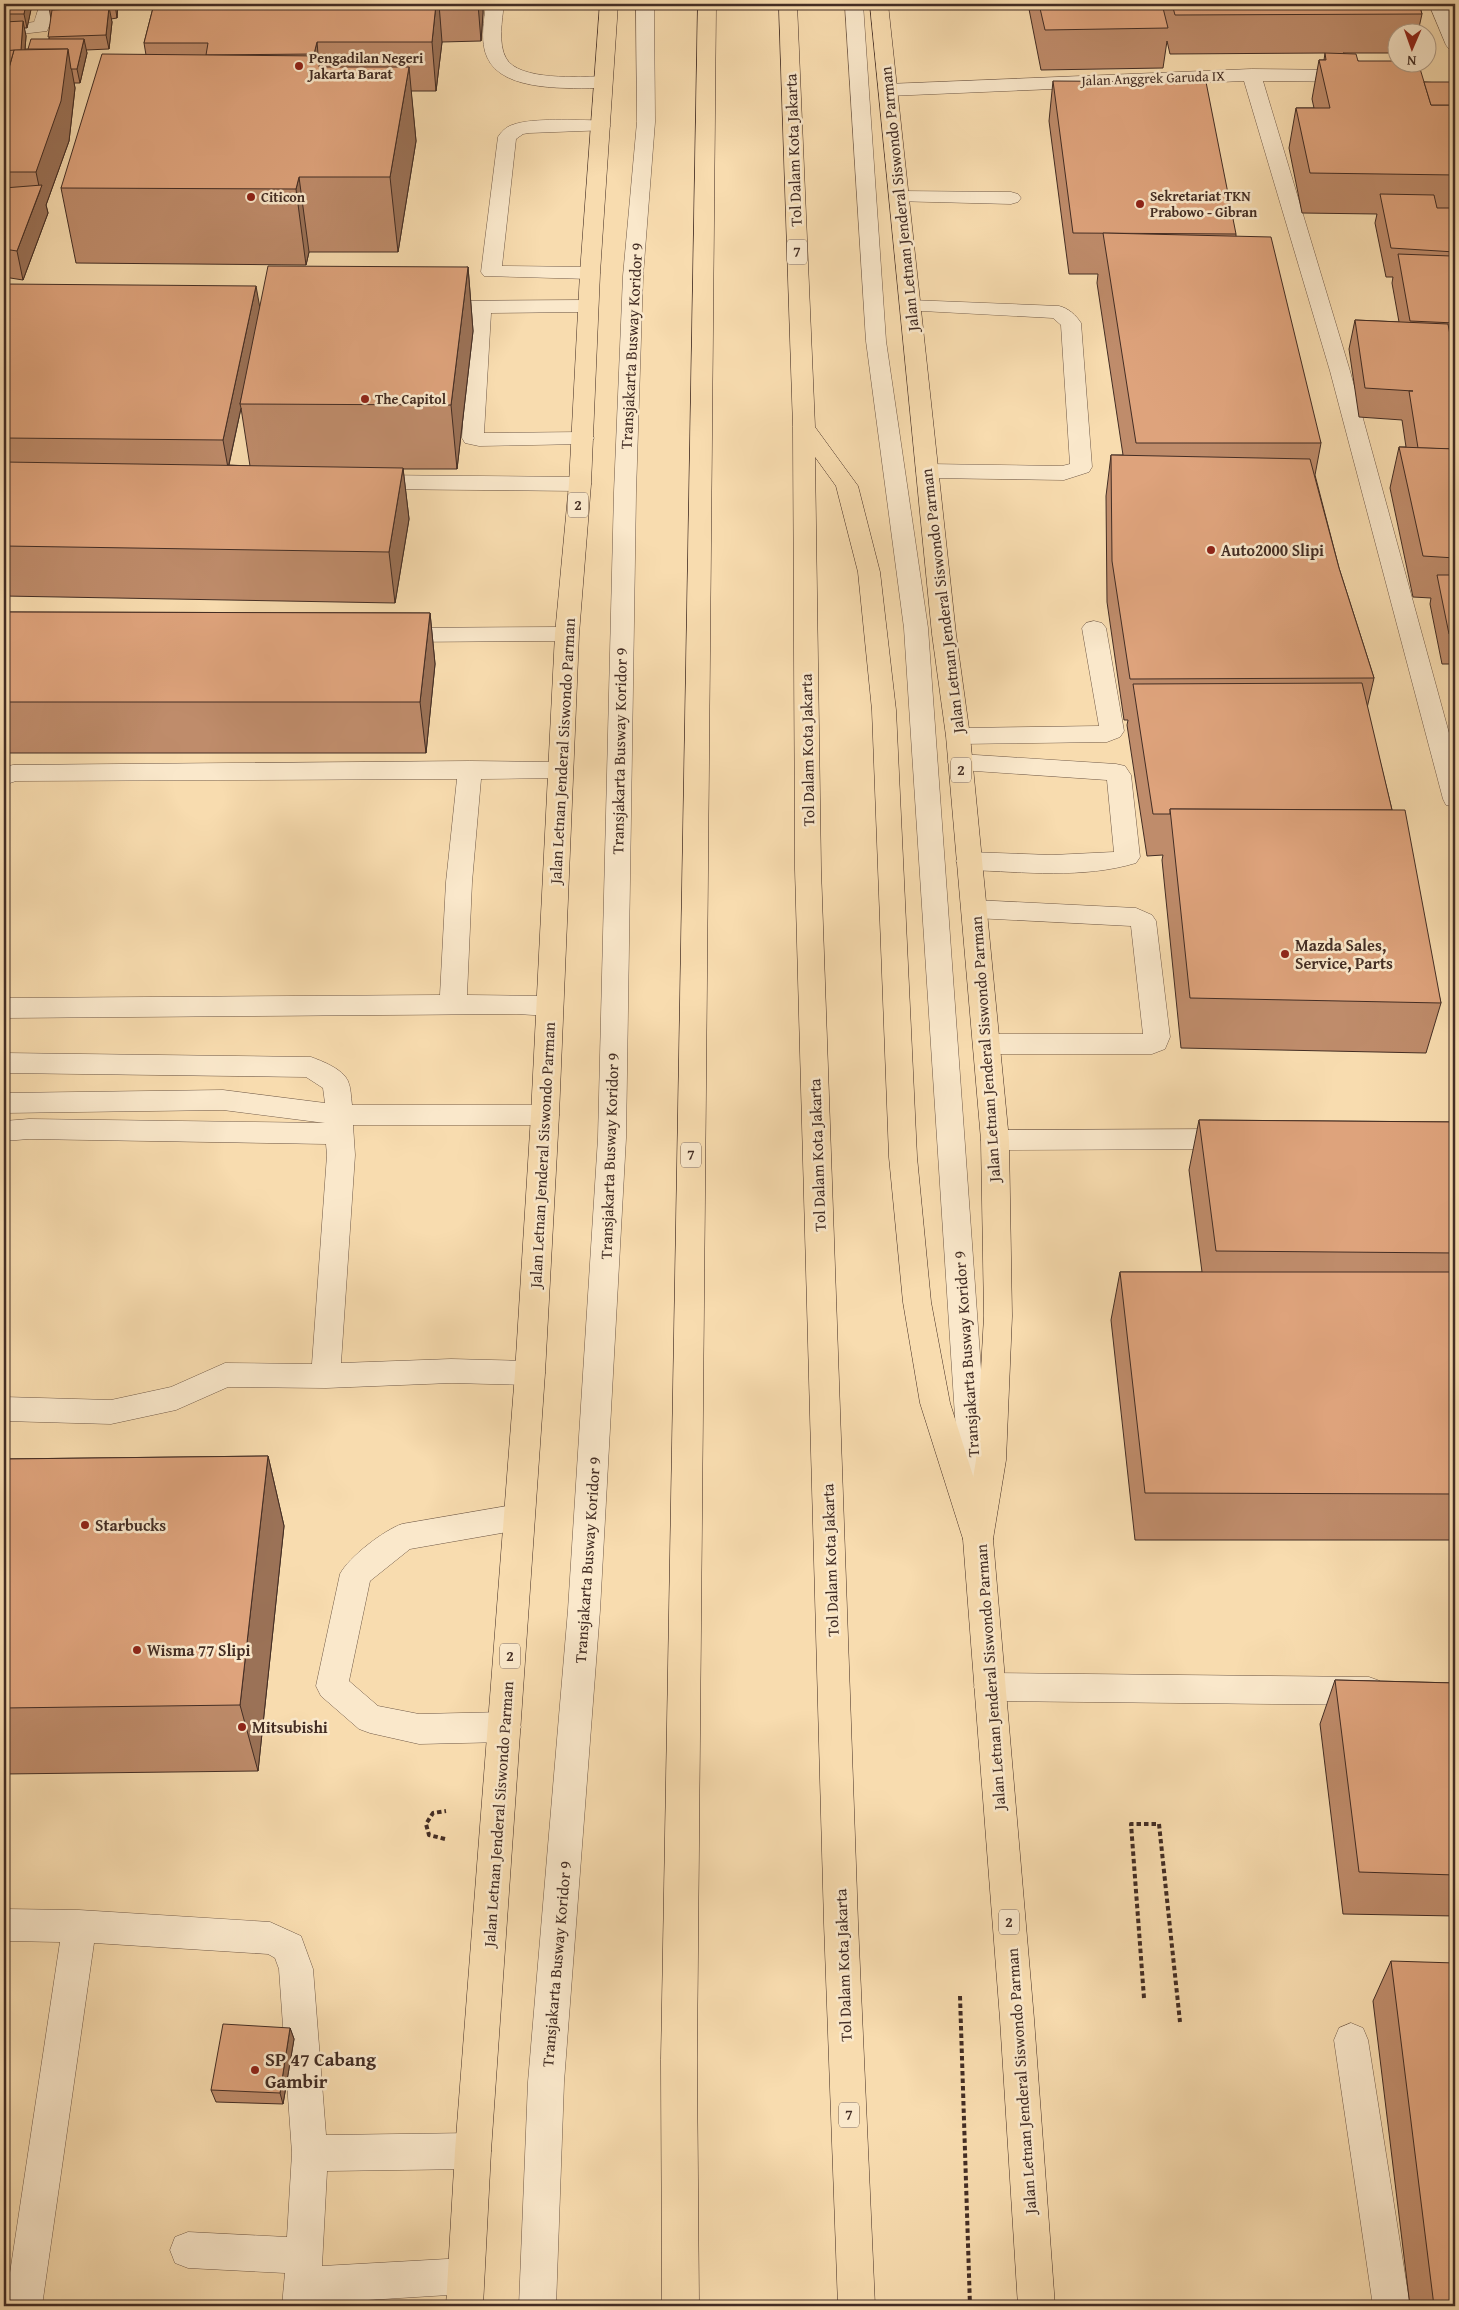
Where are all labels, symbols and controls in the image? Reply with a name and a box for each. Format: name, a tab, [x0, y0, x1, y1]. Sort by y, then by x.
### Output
north arrow	[1386, 22, 1436, 72]
place label: Pengadilan Negeri Jakarta Barat	[307, 48, 424, 84]
text: N	[1406, 51, 1417, 71]
marker: Pengadilan Negeri Jakarta Barat	[293, 60, 305, 72]
street label: Jalan Letnan Jenderal Siswondo Parman	[873, 65, 925, 335]
street label: Jalan Anggrek Garuda IX	[1079, 65, 1225, 91]
street label: Tol Dalam Kota Jakarta	[778, 73, 808, 227]
place label: Sekretariat TKN Prabowo - Gibran	[1150, 186, 1258, 222]
place label: Citicon	[261, 187, 306, 207]
marker: Citicon	[245, 191, 257, 203]
marker: Sekretariat TKN Prabowo - Gibran	[1134, 198, 1146, 210]
road number: 7	[787, 240, 807, 264]
street label: Transjakarta Busway Koridor 9	[614, 242, 648, 450]
place label: The Capitol	[375, 389, 447, 409]
marker: The Capitol	[359, 393, 371, 405]
street label: Jalan Letnan Jenderal Siswondo Parman	[914, 467, 970, 737]
road number: 2	[568, 492, 588, 518]
place label: Auto2000 Slipi	[1221, 538, 1324, 562]
marker: Auto2000 Slipi	[1205, 544, 1217, 556]
street label: Jalan Letnan Jenderal Siswondo Parman	[543, 617, 581, 887]
street label: Transjakarta Busway Koridor 9	[605, 647, 633, 855]
street label: Tol Dalam Kota Jakarta	[794, 673, 820, 827]
road number: 2	[951, 758, 971, 782]
street label: Jalan Letnan Jenderal Siswondo Parman	[964, 915, 1006, 1185]
place label: Mazda Sales, Service, Parts	[1295, 933, 1393, 975]
marker: Mazda Sales, Service, Parts	[1279, 948, 1291, 960]
street label: Jalan Letnan Jenderal Siswondo Parman	[523, 1021, 561, 1291]
street label: Transjakarta Busway Koridor 9	[593, 1052, 625, 1260]
street label: Tol Dalam Kota Jakarta	[802, 1078, 832, 1232]
road number: 7	[681, 1142, 701, 1168]
street label: Transjakarta Busway Koridor 9	[947, 1250, 985, 1458]
street label: Transjakarta Busway Koridor 9	[568, 1456, 606, 1664]
street label: Tol Dalam Kota Jakarta	[815, 1483, 845, 1637]
place label: Starbucks	[95, 1513, 166, 1537]
marker: Starbucks	[79, 1519, 91, 1531]
street label: Jalan Letnan Jenderal Siswondo Parman	[969, 1543, 1011, 1813]
place label: Wisma 77 Slipi	[147, 1638, 250, 1662]
marker: Wisma 77 Slipi	[131, 1644, 143, 1656]
road number: 2	[500, 1644, 520, 1668]
street label: Jalan Letnan Jenderal Siswondo Parman	[477, 1680, 519, 1950]
place label: Mitsubishi	[252, 1715, 328, 1739]
marker: Mitsubishi	[236, 1721, 248, 1733]
street label: Transjakarta Busway Koridor 9	[535, 1860, 577, 2068]
street label: Tol Dalam Kota Jakarta	[828, 1888, 858, 2042]
road number: 2	[999, 1910, 1019, 1934]
street label: Jalan Letnan Jenderal Siswondo Parman	[1000, 1947, 1042, 2217]
place label: SP 47 Cabang Gambir	[265, 2045, 377, 2095]
marker: SP 47 Cabang Gambir	[249, 2064, 261, 2076]
road number: 7	[839, 2102, 859, 2128]

